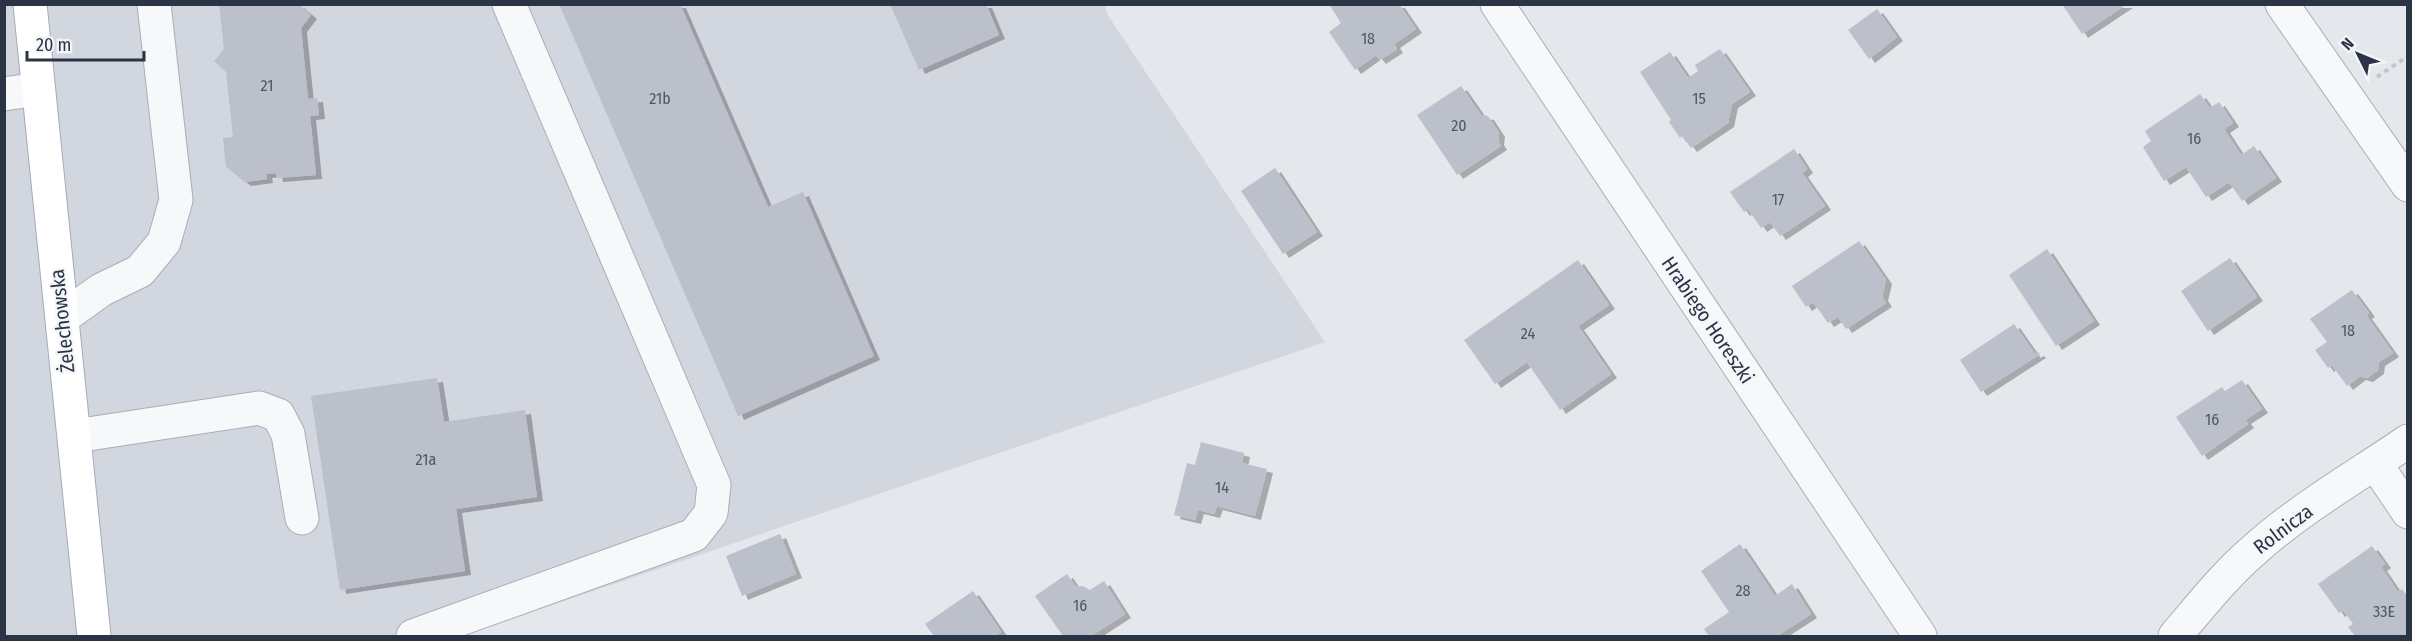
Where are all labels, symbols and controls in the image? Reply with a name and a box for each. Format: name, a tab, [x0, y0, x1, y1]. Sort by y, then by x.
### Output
scale bar	[27, 24, 144, 62]
north arrow	[2328, 24, 2388, 84]
house number: 18	[1361, 29, 1375, 48]
text: 20 m	[36, 34, 71, 56]
text: N	[2337, 34, 2358, 54]
house number: 21	[261, 76, 273, 95]
house number: 21b	[649, 89, 671, 108]
house number: 15	[1692, 89, 1706, 108]
house number: 20	[1451, 116, 1467, 135]
house number: 16	[2187, 129, 2201, 148]
house number: 17	[1772, 190, 1785, 209]
street label: Hrabiego Horeszki	[1657, 252, 1759, 388]
street label: Żelechowska	[45, 268, 79, 374]
house number: 18	[2341, 321, 2355, 340]
house number: 24	[1521, 324, 1535, 343]
house number: 16	[2205, 410, 2219, 429]
house number: 21a	[416, 450, 437, 469]
house number: 14	[1215, 478, 1229, 497]
street label: Rolnicza	[2249, 499, 2317, 559]
house number: 28	[1735, 581, 1751, 600]
house number: 16	[1073, 596, 1087, 615]
house number: 33E	[2373, 602, 2395, 621]

